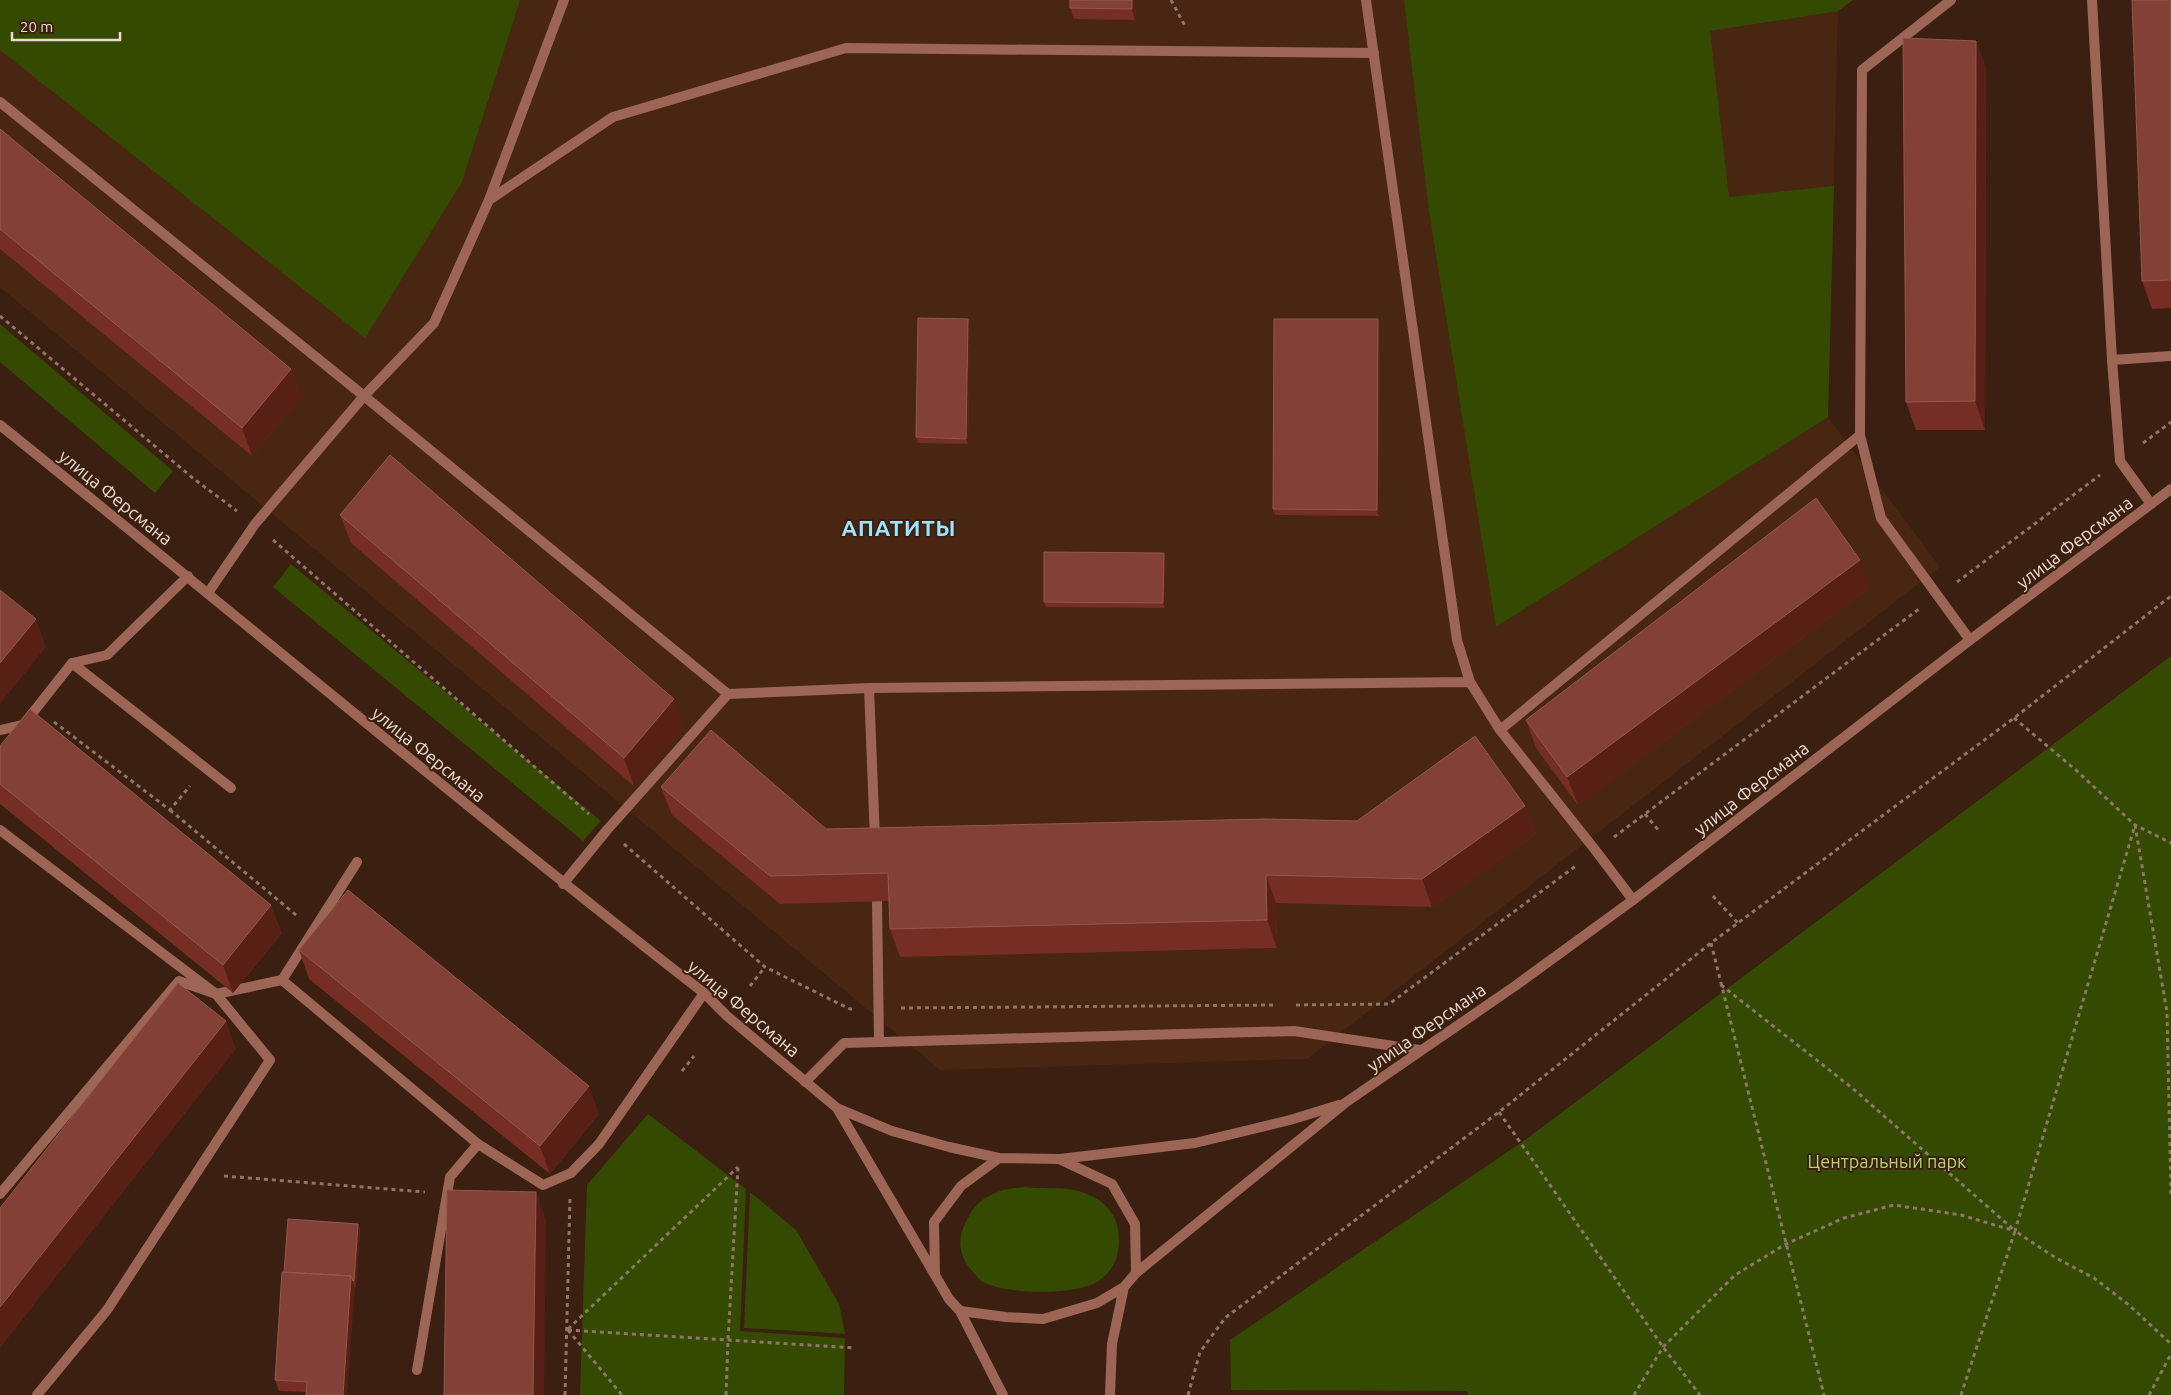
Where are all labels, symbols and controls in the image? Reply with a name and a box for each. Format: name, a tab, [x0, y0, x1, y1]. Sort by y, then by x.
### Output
scale bar	[12, 10, 120, 42]
text: 20 m	[20, 18, 53, 35]
street label: улица Ферсмана	[55, 445, 177, 549]
street label: улица Ферсмана	[2012, 492, 2136, 592]
district label: АПАТИТЫ	[841, 515, 957, 540]
street label: улица Ферсмана	[368, 702, 490, 806]
street label: улица Ферсмана	[1690, 737, 1812, 839]
street label: улица Ферсмана	[684, 955, 804, 1061]
street label: улица Ферсмана	[1363, 979, 1489, 1075]
park label: Центральный парк	[1808, 1151, 1966, 1171]

